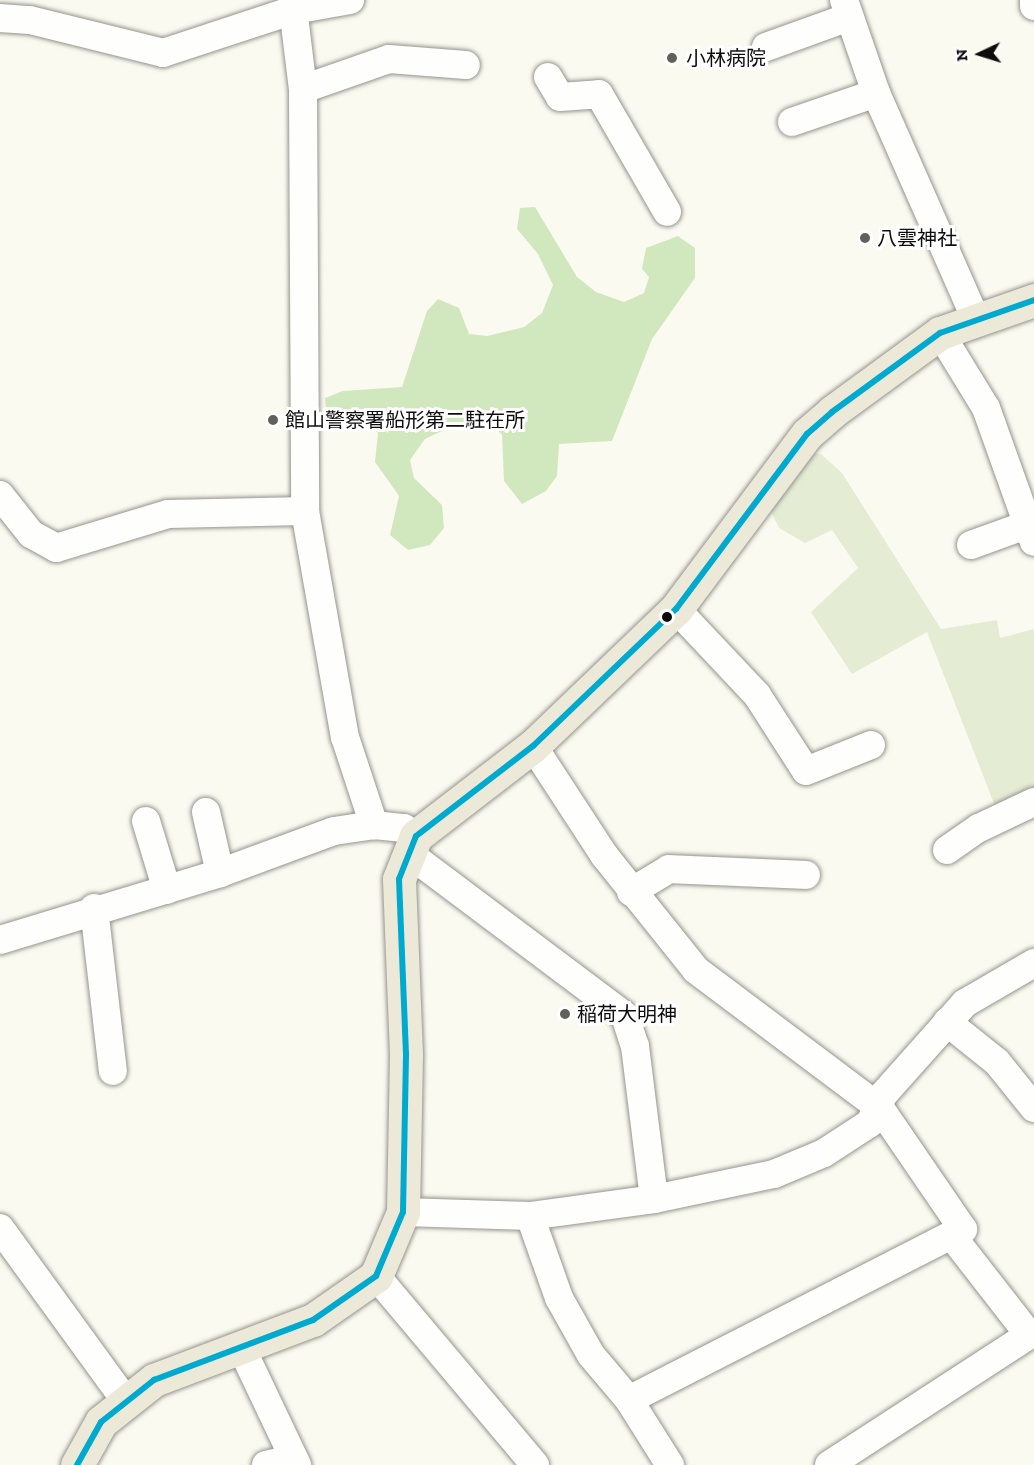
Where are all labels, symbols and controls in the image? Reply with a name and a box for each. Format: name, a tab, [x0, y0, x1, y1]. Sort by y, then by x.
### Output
north arrow	[950, 24, 1010, 84]
place label: 小林病院	[686, 46, 766, 70]
marker: 小林病院	[663, 49, 681, 67]
text: N	[952, 49, 971, 62]
place label: 八雲神社	[877, 226, 957, 250]
marker: 八雲神社	[858, 231, 872, 245]
place label: 館山警察署船形第二駐在所	[285, 408, 525, 432]
marker: 館山警察署船形第二駐在所	[266, 413, 280, 427]
unlabelled marker	[661, 611, 673, 623]
place label: 稲荷大明神	[577, 1002, 677, 1026]
marker: 稲荷大明神	[558, 1007, 572, 1021]

